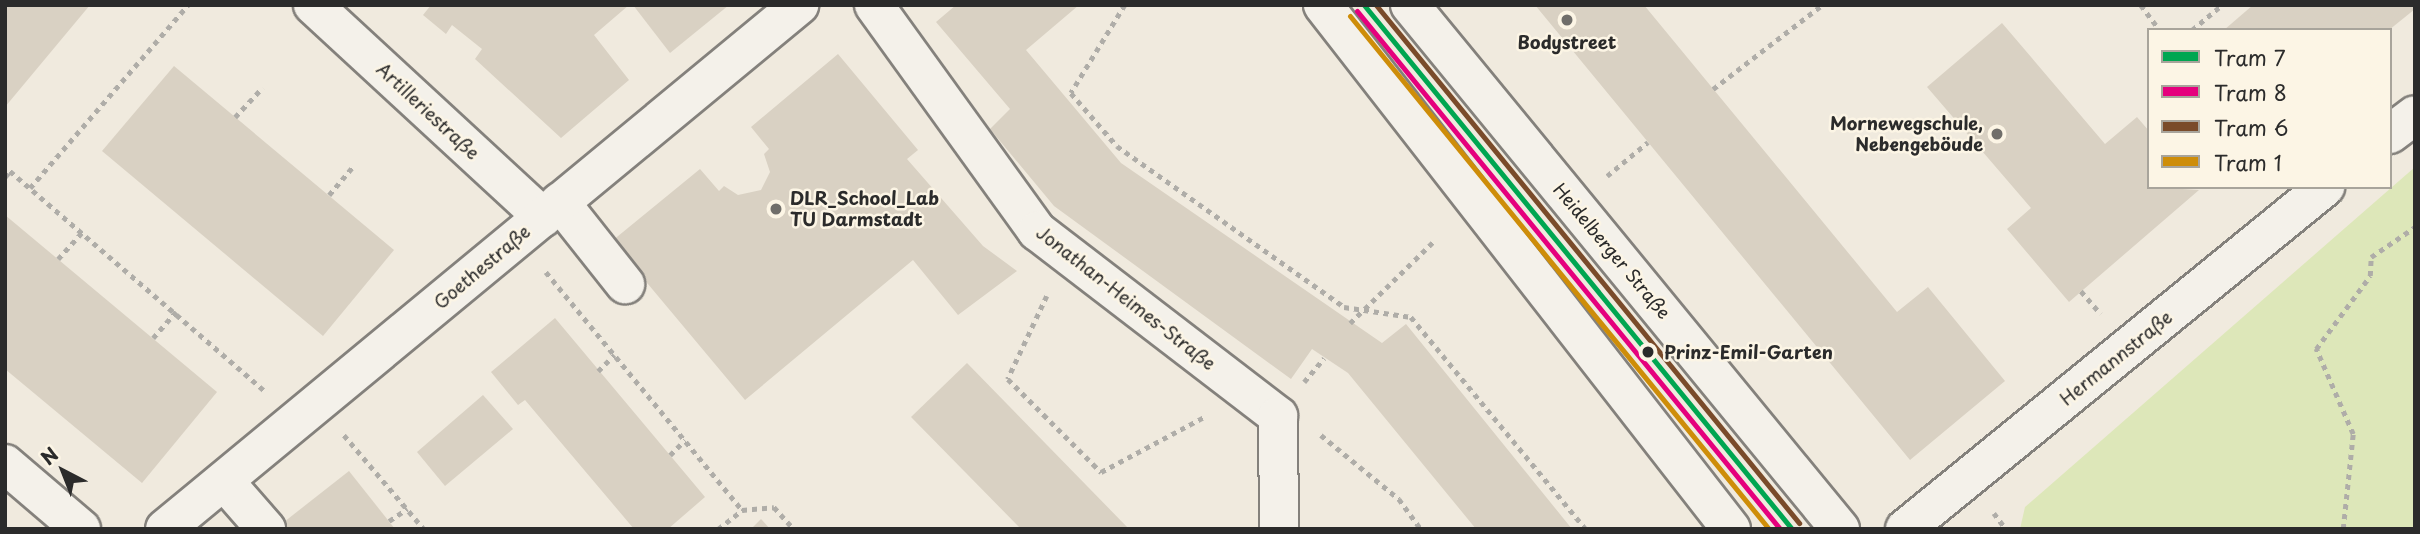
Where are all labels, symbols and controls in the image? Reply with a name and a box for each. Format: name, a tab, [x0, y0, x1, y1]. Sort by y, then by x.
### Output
marker: Bodystreet	[1559, 12, 1575, 28]
legend	[2147, 28, 2392, 189]
place label: Bodystreet	[1518, 31, 1616, 53]
text: Tram 7	[2214, 41, 2286, 73]
street label: Artilleriestraße	[372, 58, 484, 164]
text: Tram 8	[2214, 76, 2287, 108]
text: Tram 6	[2214, 111, 2288, 143]
place label: Mornewegschule, Nebengeböude	[1830, 113, 1983, 156]
marker: Mornewegschule, Nebengeböude	[1989, 126, 2005, 142]
text: Tram 1	[2214, 146, 2282, 178]
street label: Heidelberger Straße	[1548, 178, 1676, 324]
place label: DLR_School_Lab TU Darmstadt	[790, 188, 939, 230]
marker: DLR_School_Lab TU Darmstadt	[768, 201, 784, 217]
street label: Goethestraße	[430, 221, 534, 313]
street label: Jonathan-Heimes-Straße	[1032, 221, 1220, 375]
street label: Hermannstraße	[2056, 306, 2176, 410]
place label: Prinz-Emil-Garten	[1664, 341, 1833, 363]
marker: Prinz-Emil-Garten	[1638, 342, 1658, 362]
north arrow	[28, 436, 98, 506]
text: N	[34, 440, 64, 471]

